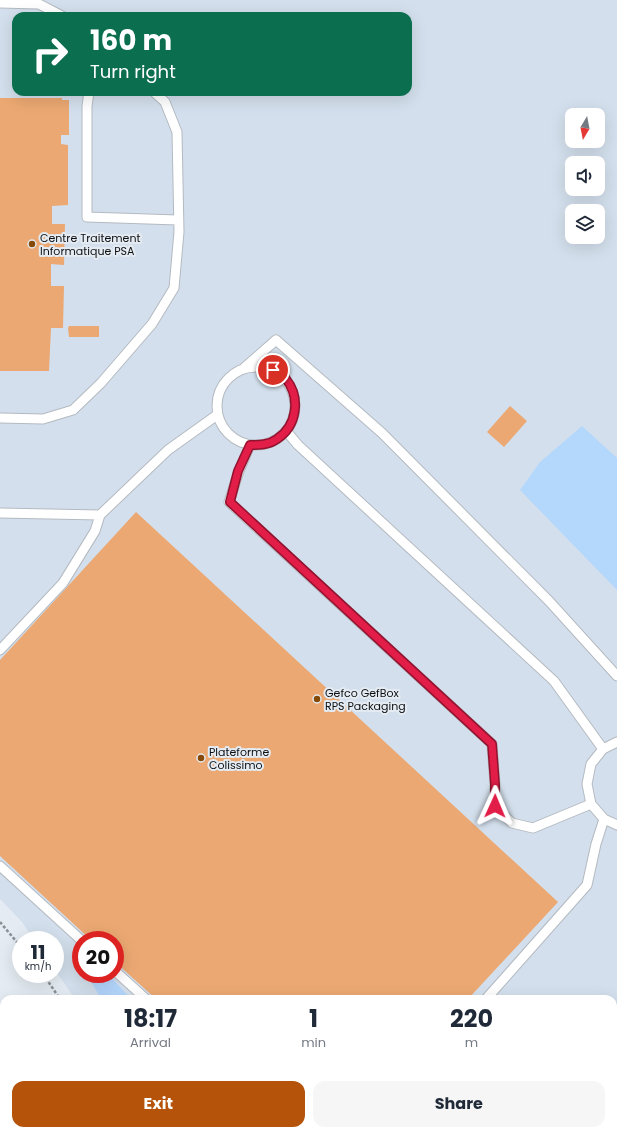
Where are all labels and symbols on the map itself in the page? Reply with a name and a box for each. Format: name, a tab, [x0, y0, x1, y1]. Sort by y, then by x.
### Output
north arrow	[565, 108, 605, 148]
place label: Centre Traitement Informatique PSA	[40, 230, 140, 259]
marker: Centre Traitement Informatique PSA	[27, 239, 37, 249]
pin	[256, 353, 290, 387]
place label: Gefco GefBox RPS Packaging	[325, 685, 406, 714]
marker: Gefco GefBox RPS Packaging	[312, 694, 322, 704]
place label: Plateforme Colissimo	[209, 744, 269, 773]
marker: Plateforme Colissimo	[196, 753, 206, 763]
position arrow	[474, 785, 516, 827]
speed limit sign: 20	[72, 931, 124, 983]

